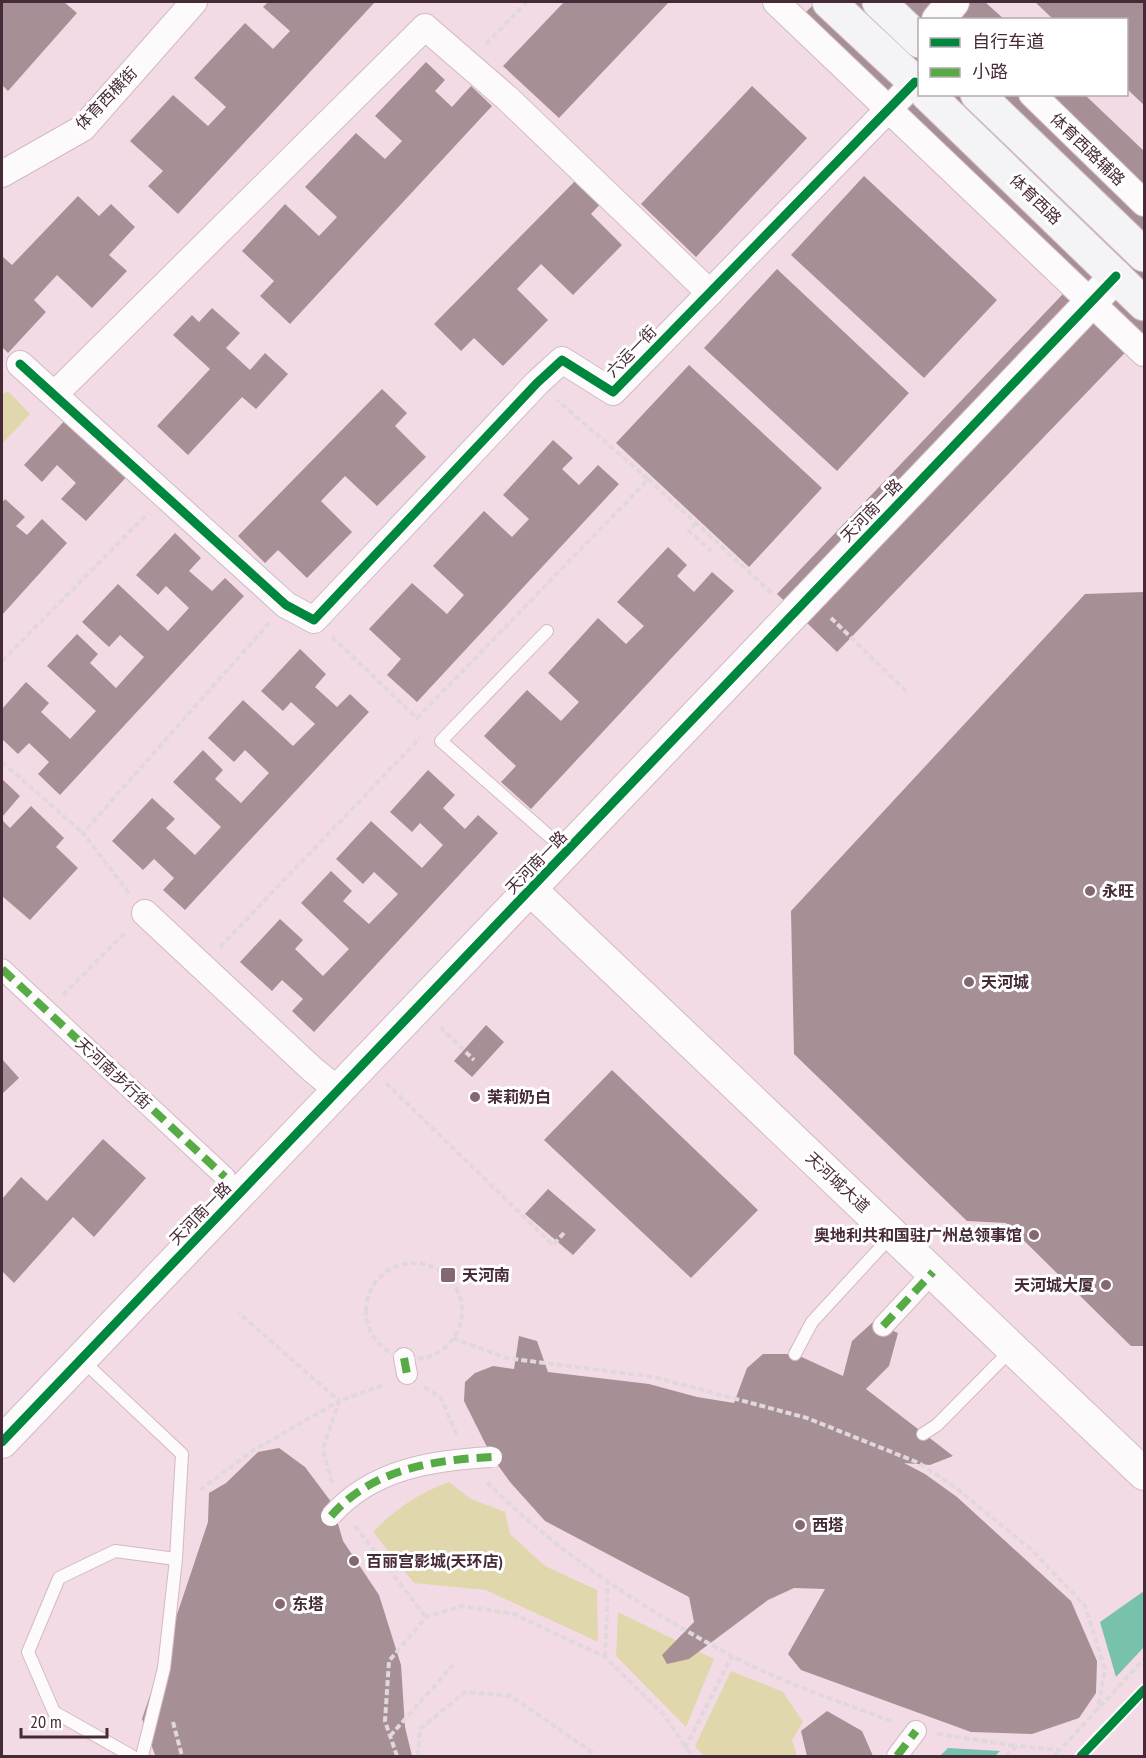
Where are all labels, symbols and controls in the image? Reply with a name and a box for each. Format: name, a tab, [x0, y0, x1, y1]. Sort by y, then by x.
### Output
legend	[918, 18, 1128, 96]
text: 自行车道	[972, 30, 1044, 53]
text: 小路	[972, 60, 1008, 83]
street label: 体育西横街	[71, 62, 141, 134]
street label: 体育西路辅路	[1047, 108, 1129, 190]
street label: 体育西路	[1006, 170, 1066, 228]
street label: 六运一街	[602, 321, 660, 381]
street label: 天河南一路	[836, 474, 906, 546]
street label: 天河南一路	[501, 826, 571, 898]
place label: 永旺	[1102, 881, 1134, 901]
marker: 永旺	[1083, 884, 1097, 898]
place label: 天河城	[981, 972, 1029, 992]
marker: 天河城	[962, 975, 976, 989]
street label: 天河南步行街	[72, 1033, 156, 1113]
place label: 茉莉奶白	[487, 1087, 551, 1107]
marker: 茉莉奶白	[468, 1090, 482, 1104]
street label: 天河城大道	[802, 1147, 874, 1217]
street label: 天河南一路	[165, 1177, 235, 1249]
place label: 奥地利共和国驻广州总领事馆	[814, 1225, 1022, 1245]
marker: 奥地利共和国驻广州总领事馆	[1027, 1228, 1041, 1242]
place label: 天河南	[462, 1265, 510, 1285]
marker: 天河南	[439, 1266, 457, 1284]
place label: 天河城大厦	[1014, 1275, 1094, 1295]
marker: 天河城大厦	[1099, 1278, 1113, 1292]
place label: 西塔	[812, 1515, 844, 1535]
marker: 西塔	[793, 1518, 807, 1532]
place label: 百丽宫影城(天环店)	[366, 1551, 503, 1571]
marker: 百丽宫影城(天环店)	[347, 1554, 361, 1568]
place label: 东塔	[292, 1594, 324, 1614]
marker: 东塔	[273, 1597, 287, 1611]
scale bar	[21, 1701, 106, 1739]
text: 20 m	[30, 1710, 62, 1733]

